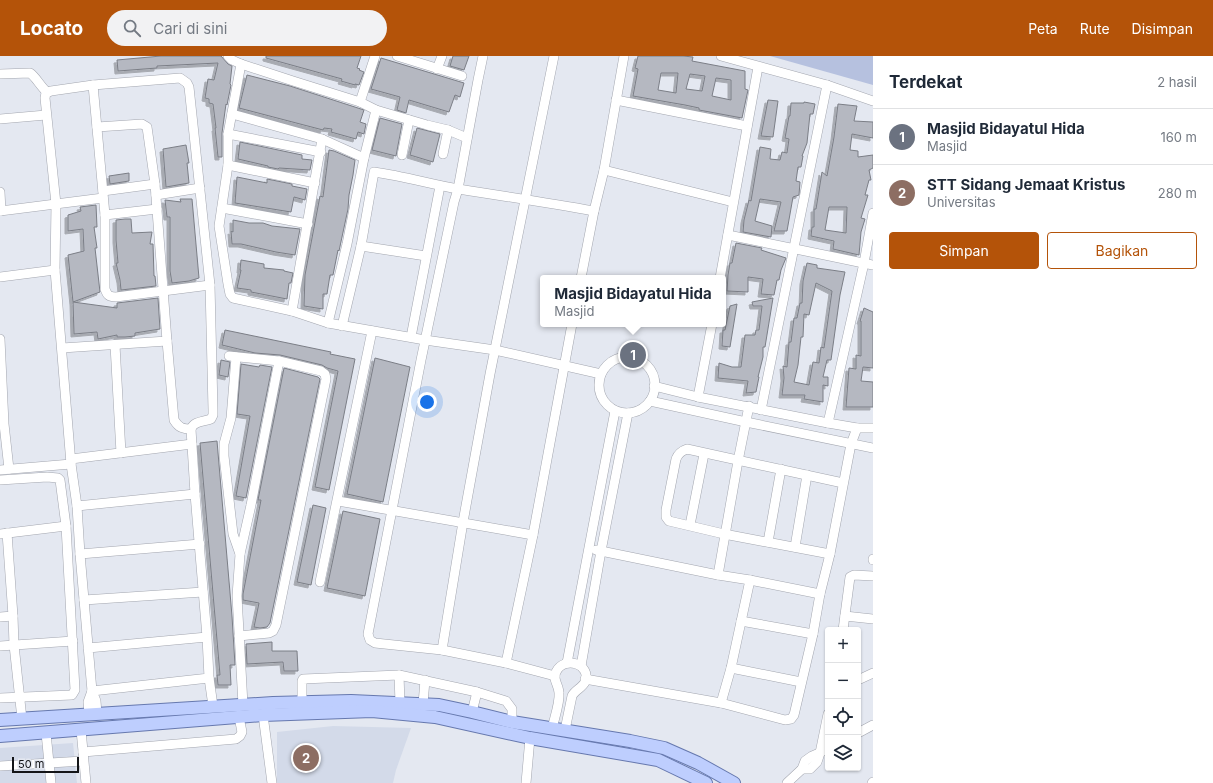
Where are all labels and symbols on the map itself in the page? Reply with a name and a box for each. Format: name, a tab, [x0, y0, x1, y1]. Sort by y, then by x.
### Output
pin: 1	[620, 340, 646, 370]
your location	[417, 392, 437, 412]
pin: 2	[293, 743, 319, 773]
scale bar	[12, 755, 79, 774]

